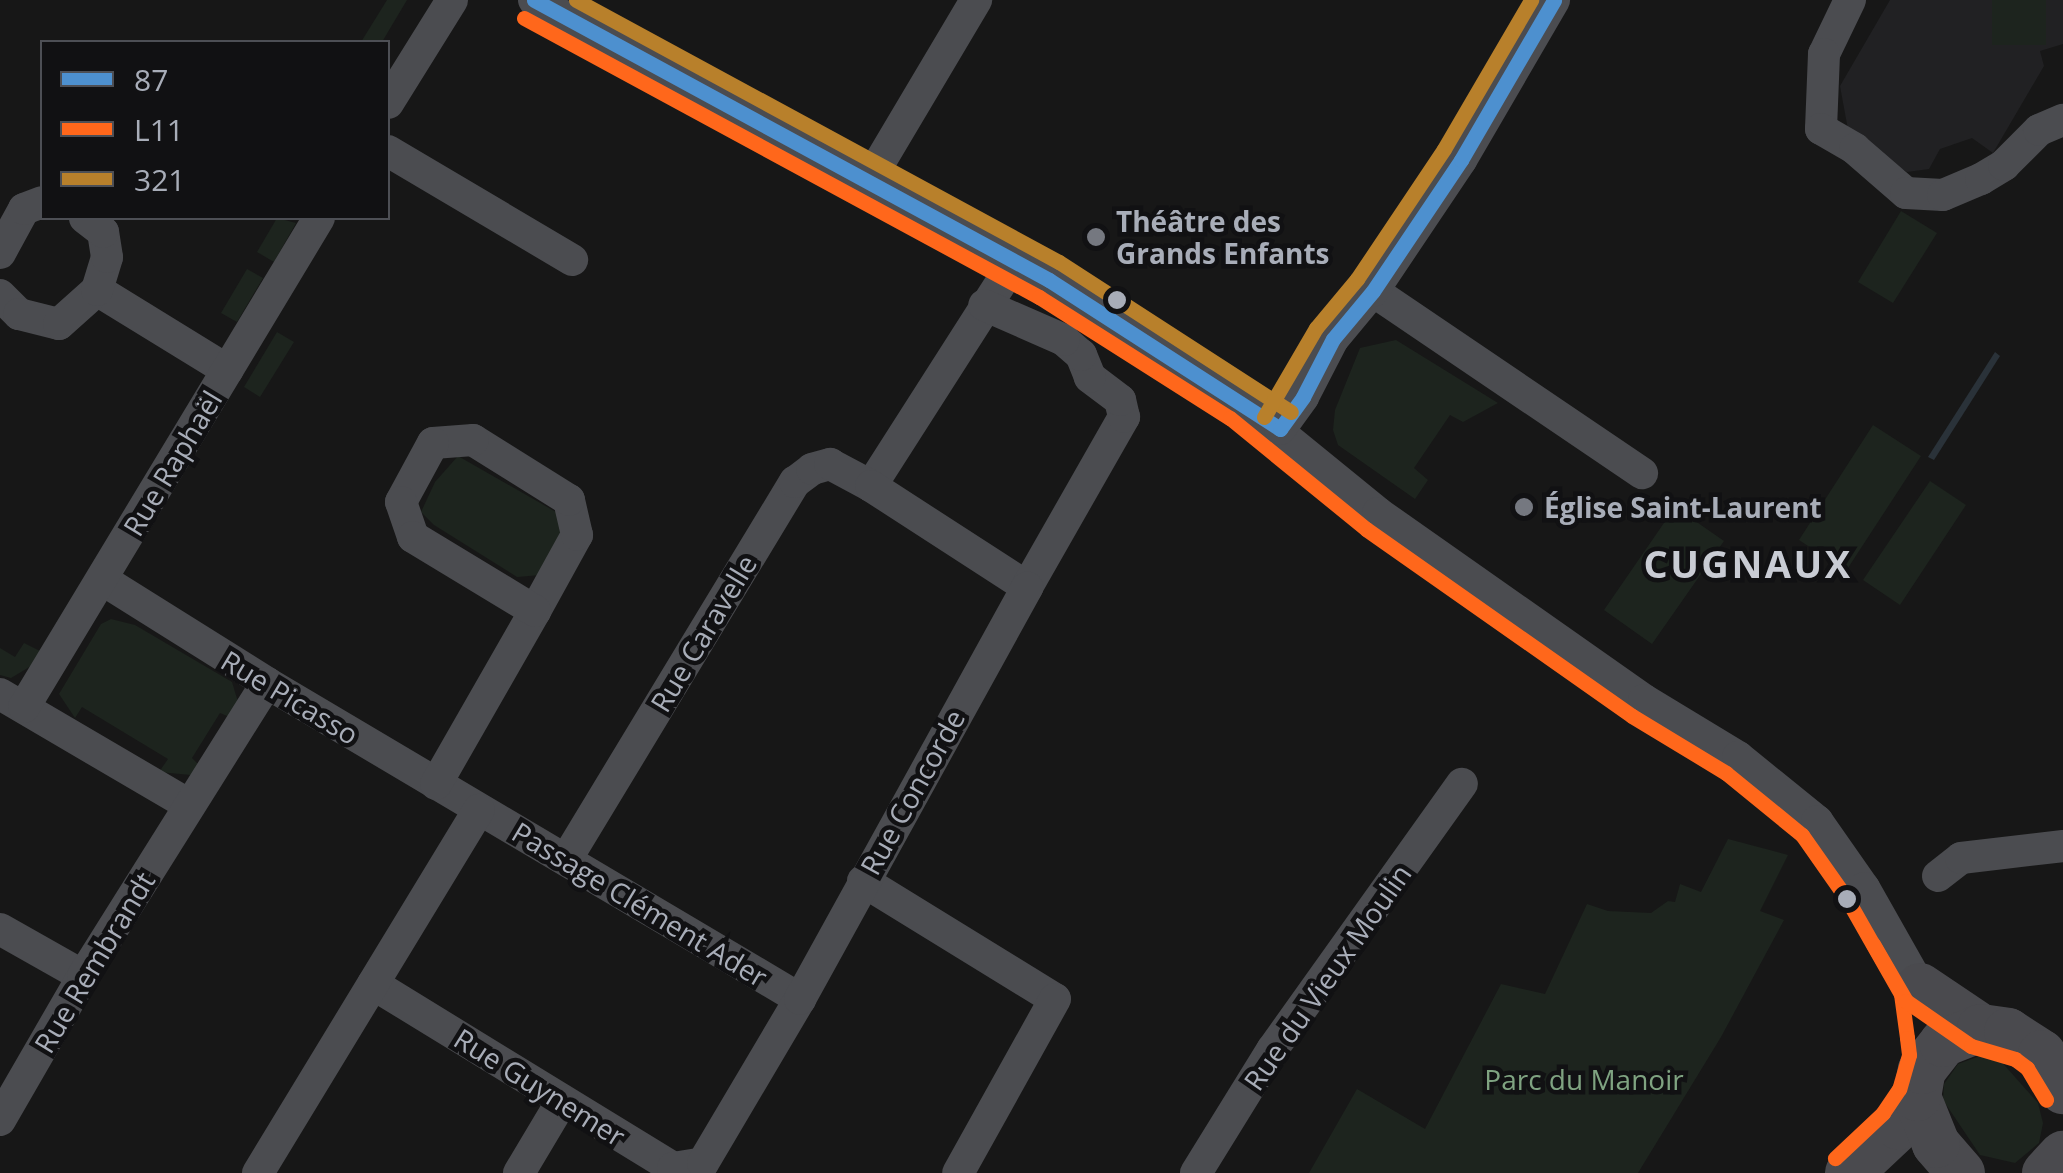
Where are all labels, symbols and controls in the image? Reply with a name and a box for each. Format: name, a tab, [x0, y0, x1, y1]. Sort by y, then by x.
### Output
legend	[40, 40, 390, 220]
text: 87	[134, 59, 168, 100]
text: L11	[134, 109, 184, 150]
text: 321	[134, 159, 185, 200]
place label: Théâtre des Grands Enfants	[1116, 204, 1330, 270]
marker: Théâtre des Grands Enfants	[1085, 226, 1107, 248]
unlabelled marker	[1107, 290, 1127, 310]
street label: Rue Raphaël	[116, 385, 228, 541]
place label: Église Saint-Laurent	[1544, 490, 1822, 524]
marker: Église Saint-Laurent	[1513, 496, 1535, 518]
district label: CUGNAUX	[1643, 541, 1853, 587]
street label: Rue Caravelle	[643, 548, 763, 718]
street label: Rue Picasso	[215, 643, 365, 751]
street label: Rue Concorde	[853, 704, 971, 880]
street label: Passage Clément Ader	[506, 815, 774, 993]
street label: Rue du Vieux Moulin	[1236, 858, 1418, 1096]
street label: Rue Rembrandt	[27, 866, 161, 1058]
unlabelled marker	[1837, 889, 1857, 909]
street label: Rue Guynemer	[448, 1021, 632, 1153]
park label: Parc du Manoir	[1484, 1062, 1684, 1096]

